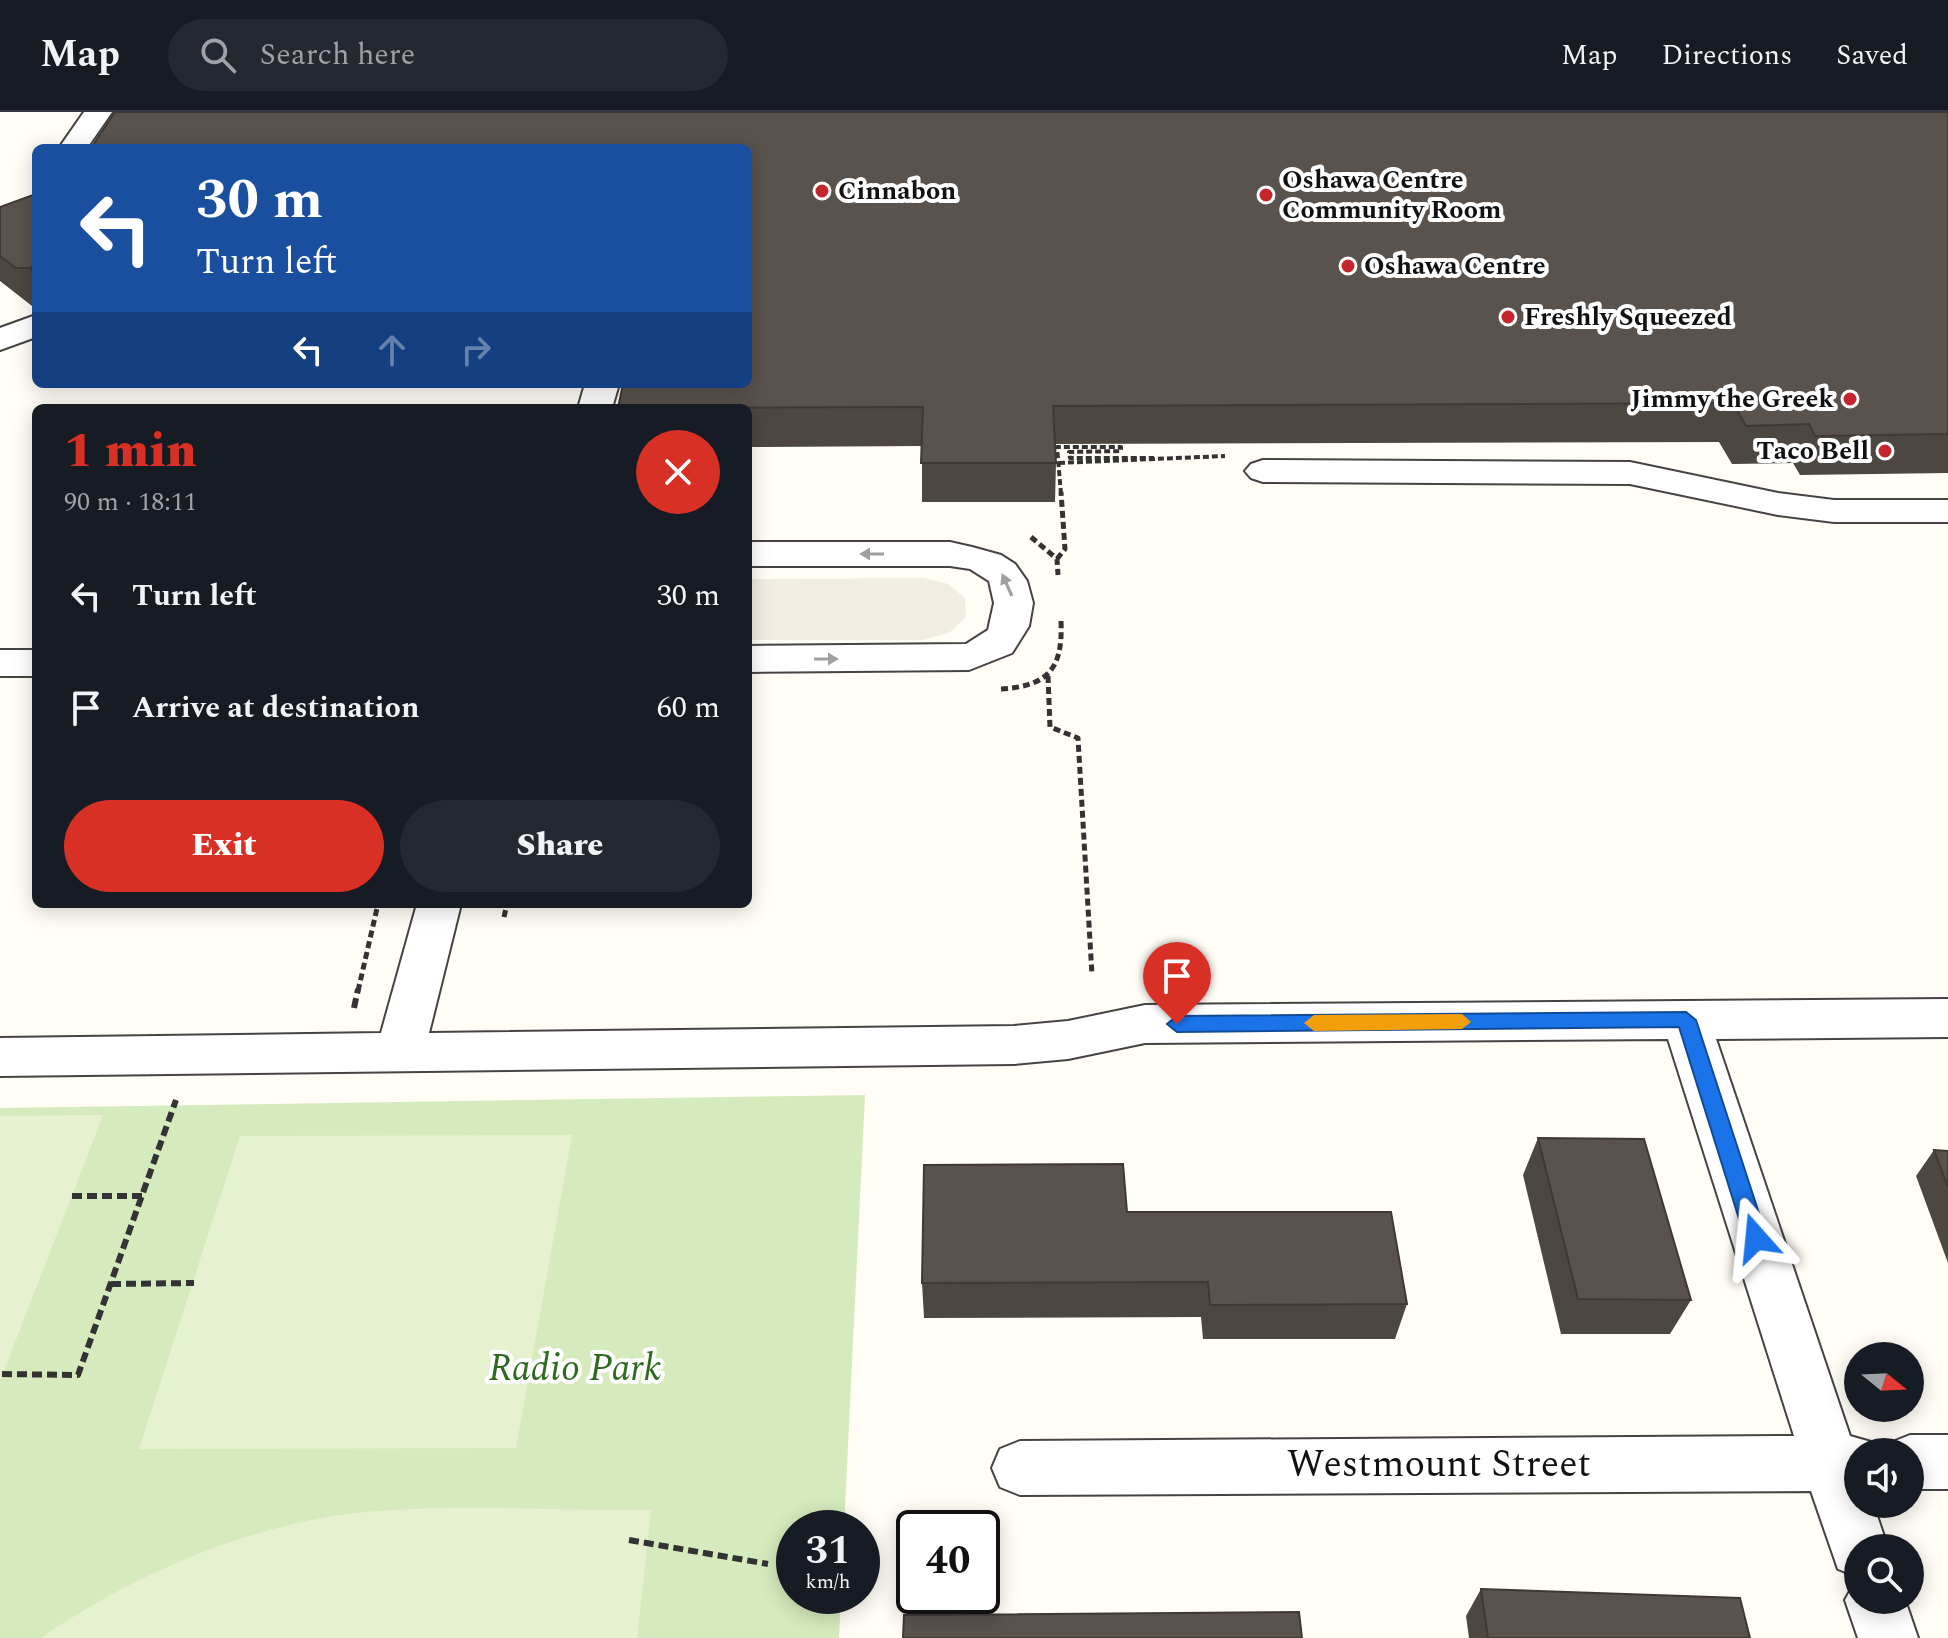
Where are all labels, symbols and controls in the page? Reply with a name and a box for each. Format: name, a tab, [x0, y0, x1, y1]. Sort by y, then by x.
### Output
search box	[168, 19, 728, 91]
text: Map	[40, 26, 120, 84]
text: Search here	[260, 32, 415, 78]
icon: search	[196, 33, 240, 77]
text: Map	[1561, 34, 1618, 77]
text: Directions	[1662, 34, 1792, 77]
text: Saved	[1836, 34, 1908, 77]
text: 30 m	[196, 158, 323, 243]
place label: Oshawa Centre Community Room	[1282, 160, 1501, 230]
place label: Cinnabon	[838, 171, 956, 211]
icon: left	[64, 176, 168, 280]
marker: Cinnabon	[813, 182, 831, 200]
marker: Oshawa Centre Community Room	[1257, 186, 1275, 204]
text: Turn left	[196, 235, 337, 290]
place label: Oshawa Centre	[1364, 246, 1546, 286]
marker: Oshawa Centre	[1339, 257, 1357, 275]
place label: Freshly Squeezed	[1524, 297, 1732, 337]
marker: Freshly Squeezed	[1499, 308, 1517, 326]
icon: left	[286, 328, 330, 372]
icon: ahead	[370, 328, 414, 372]
icon: right	[454, 328, 498, 372]
place label: Jimmy the Greek	[1631, 379, 1834, 419]
marker: Jimmy the Greek	[1841, 390, 1859, 408]
text: 1 min	[64, 415, 197, 488]
button: close	[636, 430, 720, 514]
place label: Taco Bell	[1756, 431, 1869, 471]
marker: Taco Bell	[1876, 442, 1894, 460]
text: 90 m · 18:11	[64, 482, 197, 522]
one-way arrow	[859, 548, 884, 560]
text: Turn left	[132, 573, 257, 619]
text: 30 m	[657, 573, 720, 619]
one-way arrow	[1000, 573, 1013, 596]
icon: left	[64, 574, 108, 618]
one-way arrow	[814, 653, 839, 665]
text: Arrive at destination	[132, 685, 419, 731]
text: 60 m	[657, 685, 720, 731]
icon: arrive	[64, 686, 108, 730]
button: Exit	[64, 800, 384, 892]
button: Share	[400, 800, 720, 892]
pin	[1143, 942, 1211, 1024]
icon: arrive	[1155, 954, 1199, 998]
position arrow	[1714, 1196, 1798, 1280]
park label: Radio Park	[489, 1340, 662, 1398]
north arrow	[1844, 1342, 1924, 1422]
map controls	[1844, 1342, 1924, 1614]
street label: Westmount Street	[1287, 1436, 1591, 1494]
button: sound	[1844, 1438, 1924, 1518]
speed limit sign: 40	[896, 1510, 1000, 1614]
text: 31	[806, 1521, 850, 1582]
button: search	[1844, 1534, 1924, 1614]
text: km/h	[806, 1567, 851, 1597]

